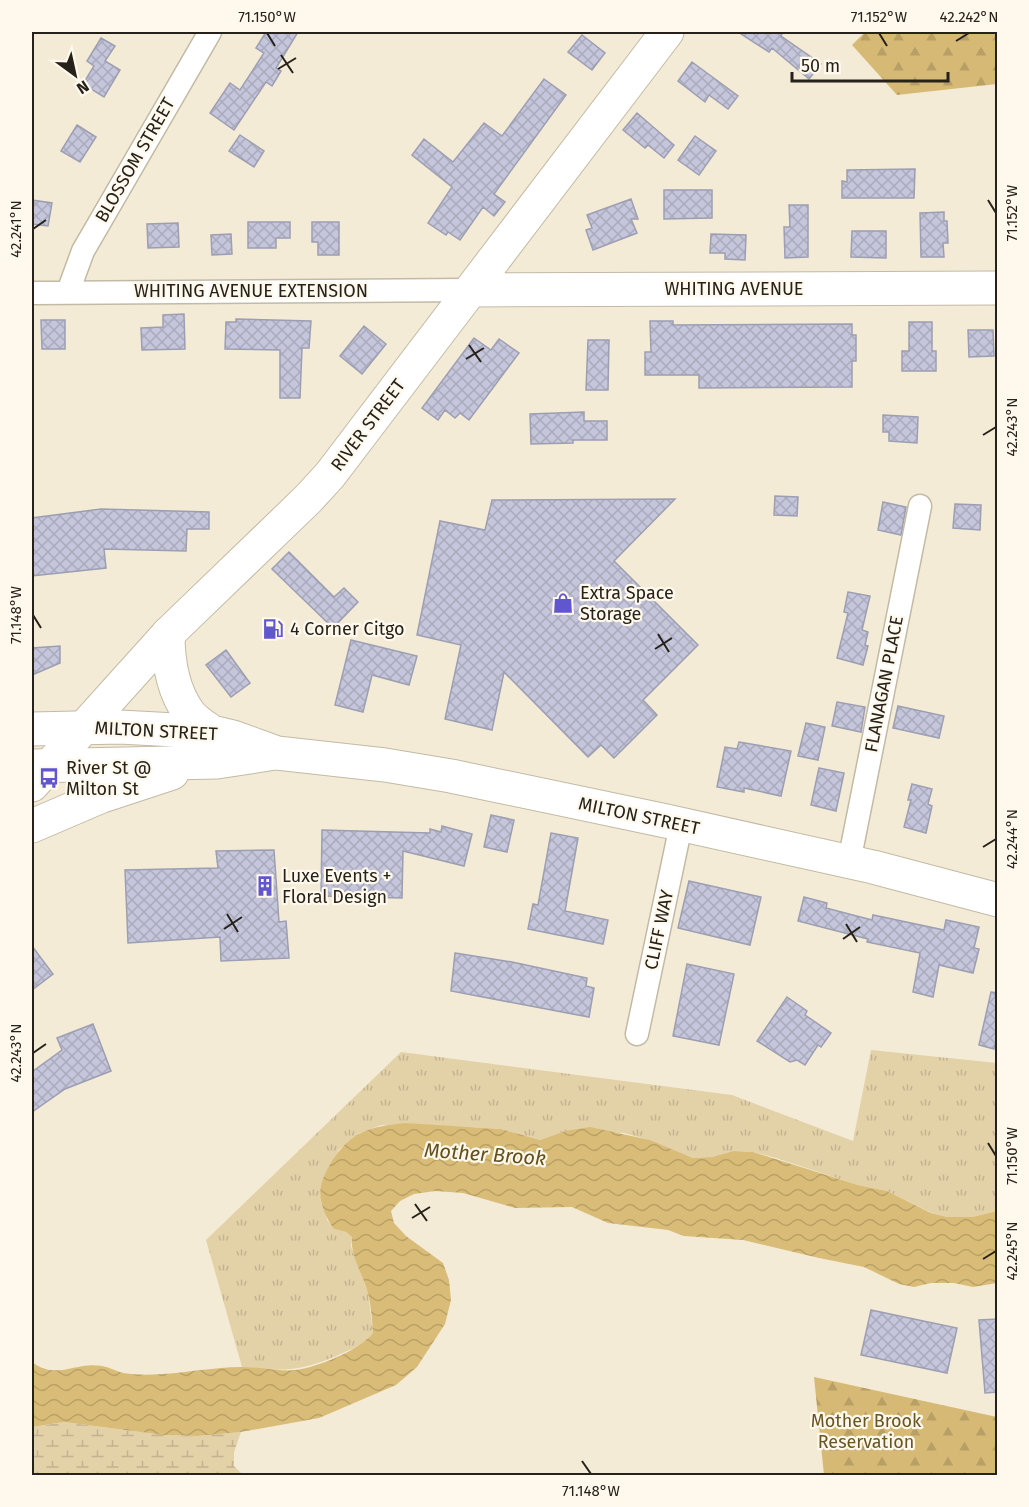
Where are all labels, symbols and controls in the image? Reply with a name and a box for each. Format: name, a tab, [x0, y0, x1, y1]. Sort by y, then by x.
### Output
text: 71.150°W	[238, 8, 296, 26]
text: 71.152°W	[851, 8, 908, 26]
text: 42.242°N	[940, 8, 998, 26]
north arrow	[45, 45, 105, 105]
scale bar	[792, 45, 948, 83]
text: 50 m	[801, 55, 840, 77]
text: N	[73, 76, 93, 98]
street label: BLOSSOM STREET	[90, 93, 180, 226]
text: 71.152°W	[1003, 184, 1021, 241]
text: 42.241°N	[7, 200, 25, 258]
street label: WHITING AVENUE	[665, 278, 804, 300]
street label: WHITING AVENUE EXTENSION	[134, 280, 368, 302]
street label: RIVER STREET	[326, 374, 410, 475]
text: 42.243°N	[1003, 397, 1021, 457]
place label: Extra Space Storage	[580, 582, 674, 625]
text: 71.148°W	[7, 585, 25, 644]
shop icon: Extra Space Storage	[551, 591, 575, 615]
street label: FLANAGAN PLACE	[860, 614, 908, 754]
fuel station icon: 4 Corner Citgo	[261, 617, 285, 641]
place label: 4 Corner Citgo	[290, 618, 405, 640]
street label: MILTON STREET	[94, 717, 219, 745]
place label: River St @ Milton St	[66, 757, 152, 800]
bus stop icon: River St @ Milton St	[37, 766, 61, 790]
street label: MILTON STREET	[576, 792, 702, 840]
text: 42.244°N	[1003, 809, 1021, 869]
place label: Luxe Events + Floral Design	[282, 865, 391, 908]
building icon: Luxe Events + Floral Design	[253, 874, 277, 898]
street label: CLIFF WAY	[640, 888, 678, 972]
text: 42.243°N	[7, 1023, 25, 1083]
text: 71.150°W	[1003, 1127, 1021, 1185]
water label: Mother Brook	[423, 1138, 547, 1170]
text: 42.245°N	[1003, 1221, 1021, 1281]
park label: Mother Brook Reservation	[811, 1410, 922, 1453]
text: 71.148°W	[562, 1482, 621, 1500]

